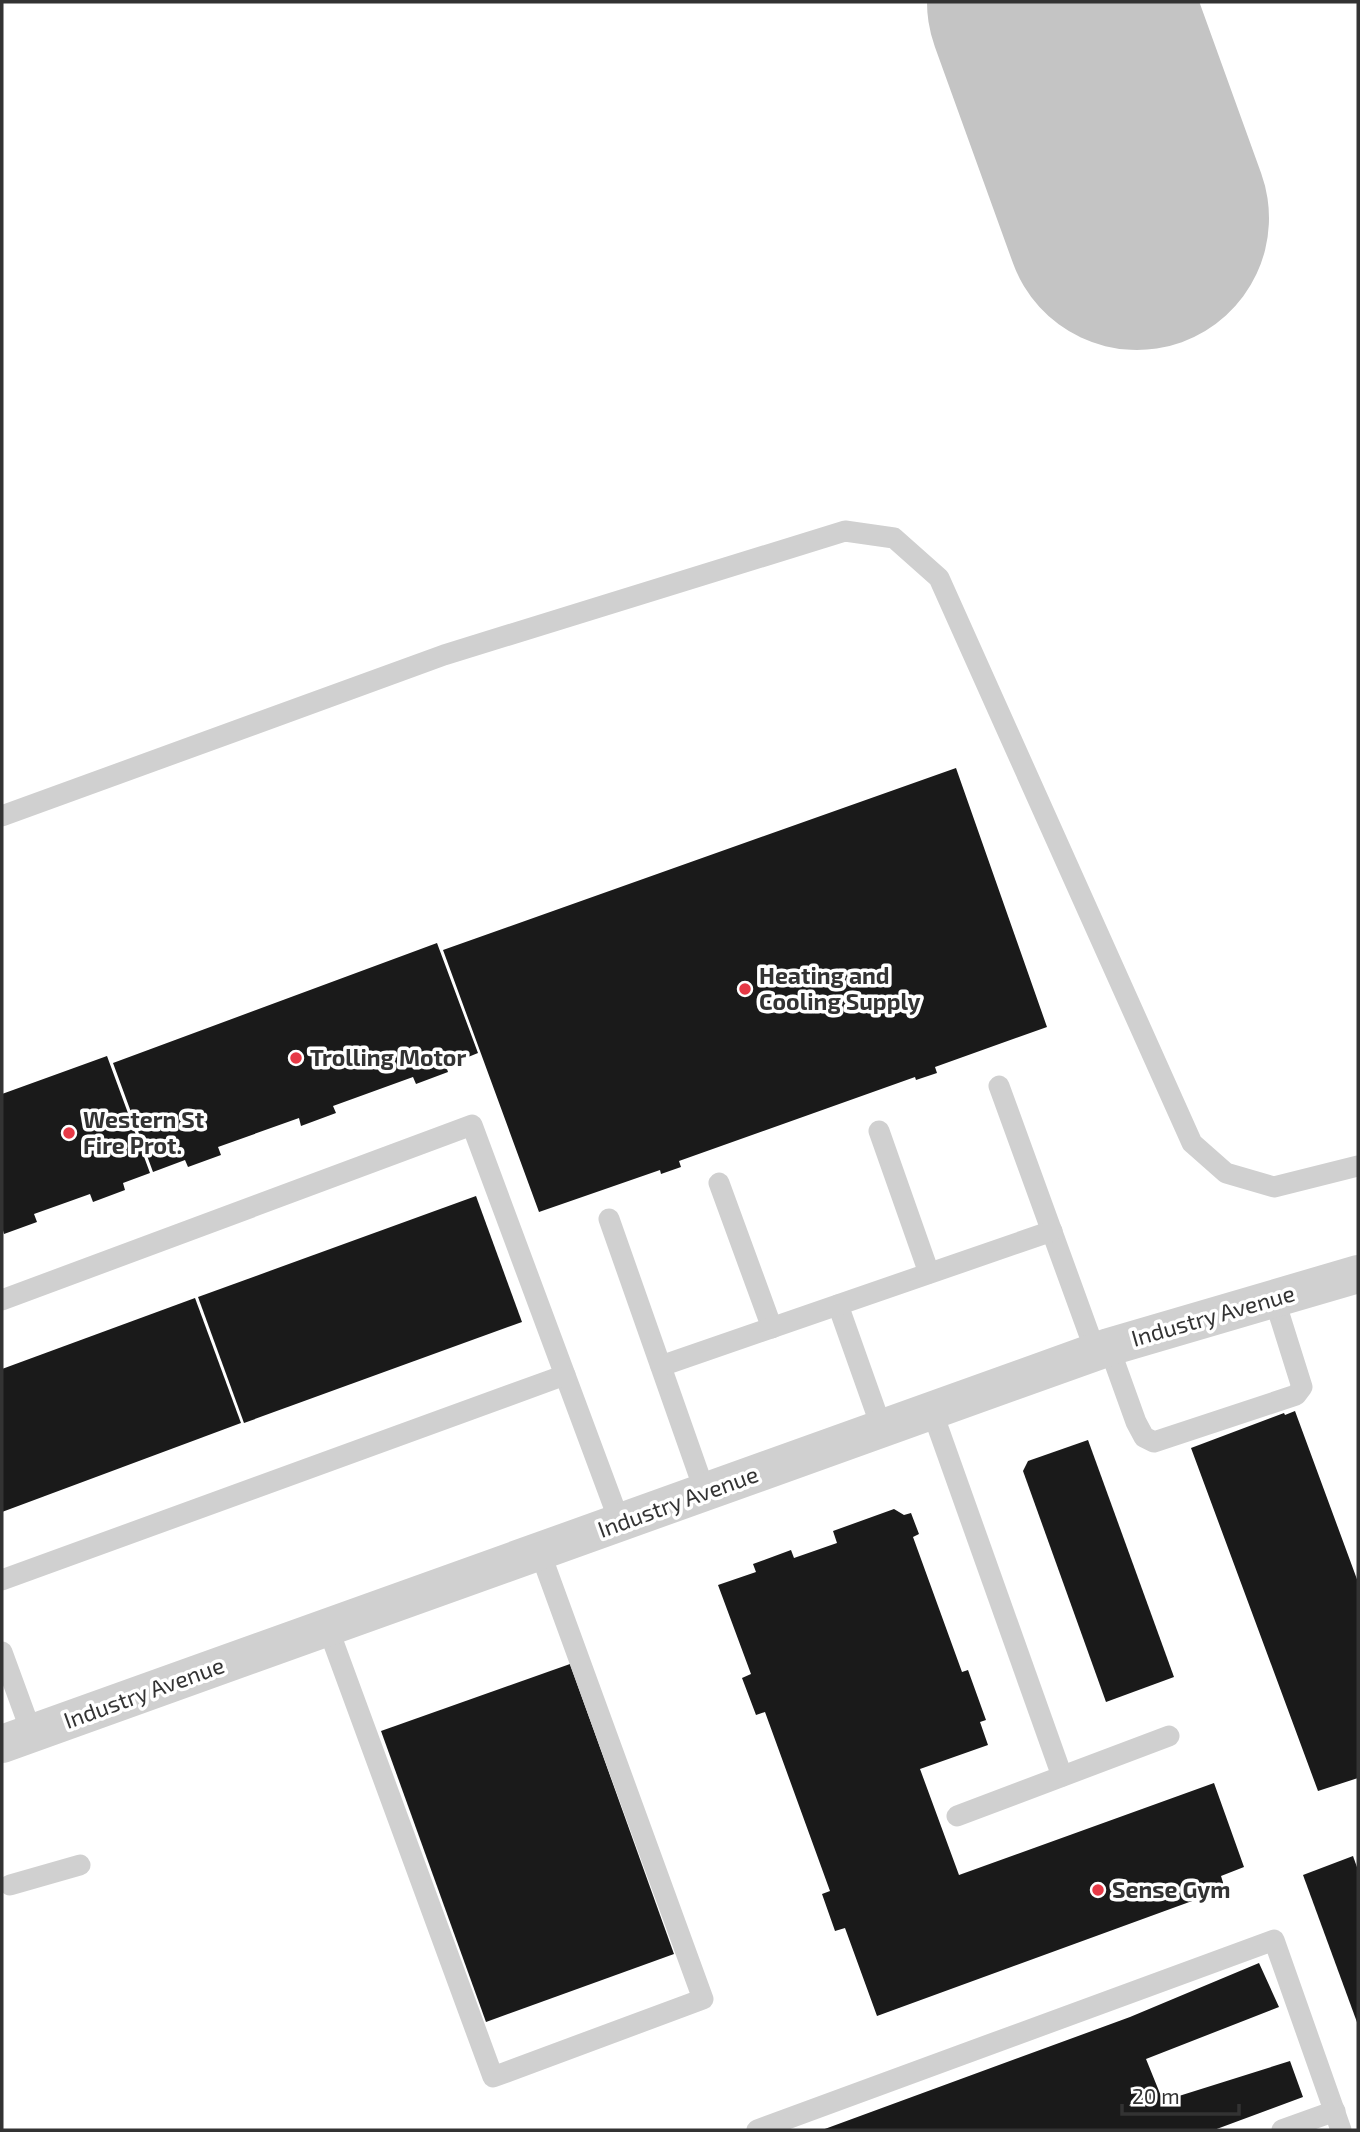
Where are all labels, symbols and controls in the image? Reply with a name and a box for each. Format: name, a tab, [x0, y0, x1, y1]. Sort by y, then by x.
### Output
place label: Heating and Cooling Supply	[759, 961, 920, 1015]
marker: Heating and Cooling Supply	[737, 981, 753, 997]
place label: Trolling Motor	[310, 1043, 466, 1071]
marker: Trolling Motor	[288, 1050, 304, 1066]
place label: Western St Fire Prot.	[83, 1105, 204, 1159]
marker: Western St Fire Prot.	[61, 1125, 77, 1141]
street label: Industry Avenue	[1128, 1278, 1298, 1352]
street label: Industry Avenue	[594, 1459, 762, 1543]
street label: Industry Avenue	[60, 1650, 228, 1734]
place label: Sense Gym	[1112, 1875, 1231, 1903]
marker: Sense Gym	[1090, 1882, 1106, 1898]
scale bar	[1122, 2072, 1239, 2116]
text: 20 m	[1132, 2083, 1180, 2108]

